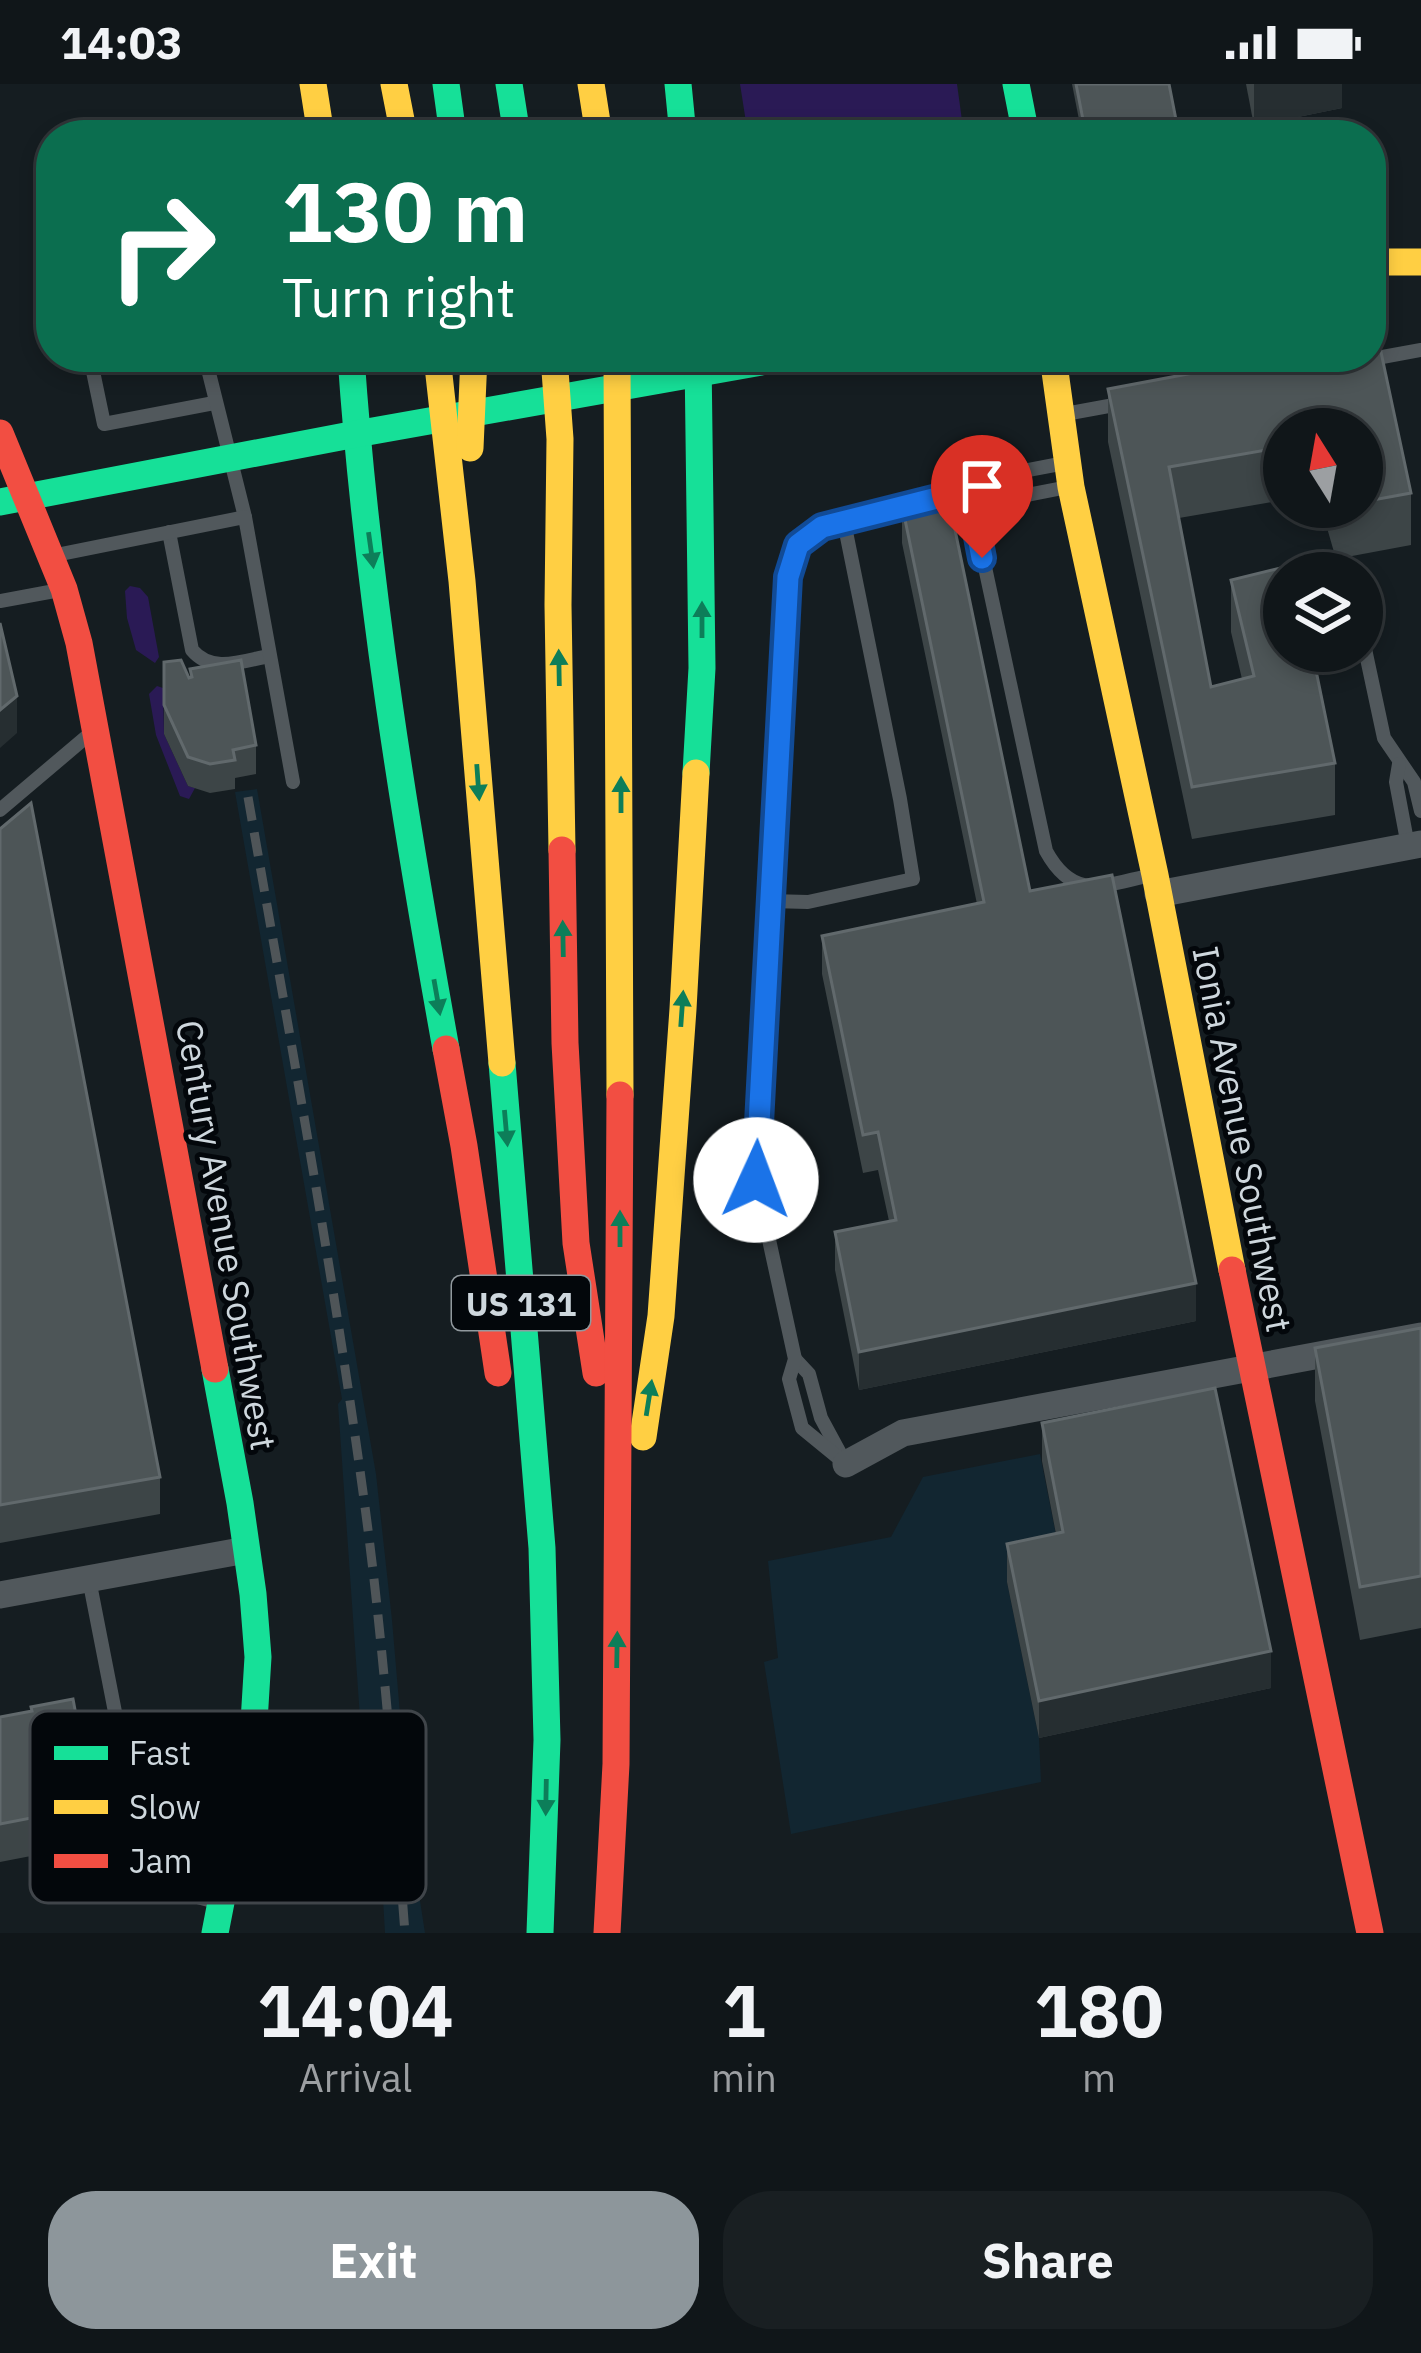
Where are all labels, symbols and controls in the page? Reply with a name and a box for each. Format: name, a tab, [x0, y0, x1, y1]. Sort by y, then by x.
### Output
text: 14:03	[60, 13, 183, 71]
text: 130 m	[282, 156, 528, 265]
icon: right	[84, 168, 240, 324]
text: Turn right	[282, 262, 516, 332]
north arrow	[1263, 408, 1383, 528]
map controls	[1263, 408, 1383, 672]
pin	[931, 435, 1033, 558]
icon: arrive	[949, 453, 1015, 519]
one-way arrow	[362, 532, 381, 569]
button: layers	[1263, 552, 1383, 672]
one-way arrow	[692, 600, 712, 638]
one-way arrow	[550, 648, 569, 686]
one-way arrow	[468, 764, 487, 801]
one-way arrow	[611, 775, 631, 813]
one-way arrow	[554, 919, 573, 957]
street label: Ionia Avenue Southwest	[1183, 942, 1303, 1336]
one-way arrow	[428, 979, 447, 1017]
one-way arrow	[673, 990, 692, 1027]
street label: Century Avenue Southwest	[166, 1016, 288, 1454]
one-way arrow	[497, 1109, 516, 1147]
position arrow	[693, 1117, 819, 1243]
one-way arrow	[610, 1209, 630, 1247]
road number: US 131	[452, 1276, 590, 1330]
one-way arrow	[641, 1378, 659, 1416]
one-way arrow	[607, 1630, 627, 1668]
legend	[30, 1711, 426, 1903]
text: Fast	[129, 1731, 191, 1774]
one-way arrow	[536, 1779, 555, 1817]
text: Slow	[129, 1785, 201, 1828]
text: Jam	[129, 1839, 192, 1882]
text: 14:04	[257, 1963, 454, 2057]
text: 1	[722, 1963, 766, 2057]
text: 180	[1034, 1963, 1164, 2057]
text: Arrival	[299, 2052, 412, 2103]
text: min	[711, 2052, 777, 2103]
text: m	[1082, 2052, 1116, 2103]
button: Exit	[48, 2191, 699, 2329]
button: Share	[723, 2191, 1373, 2329]

